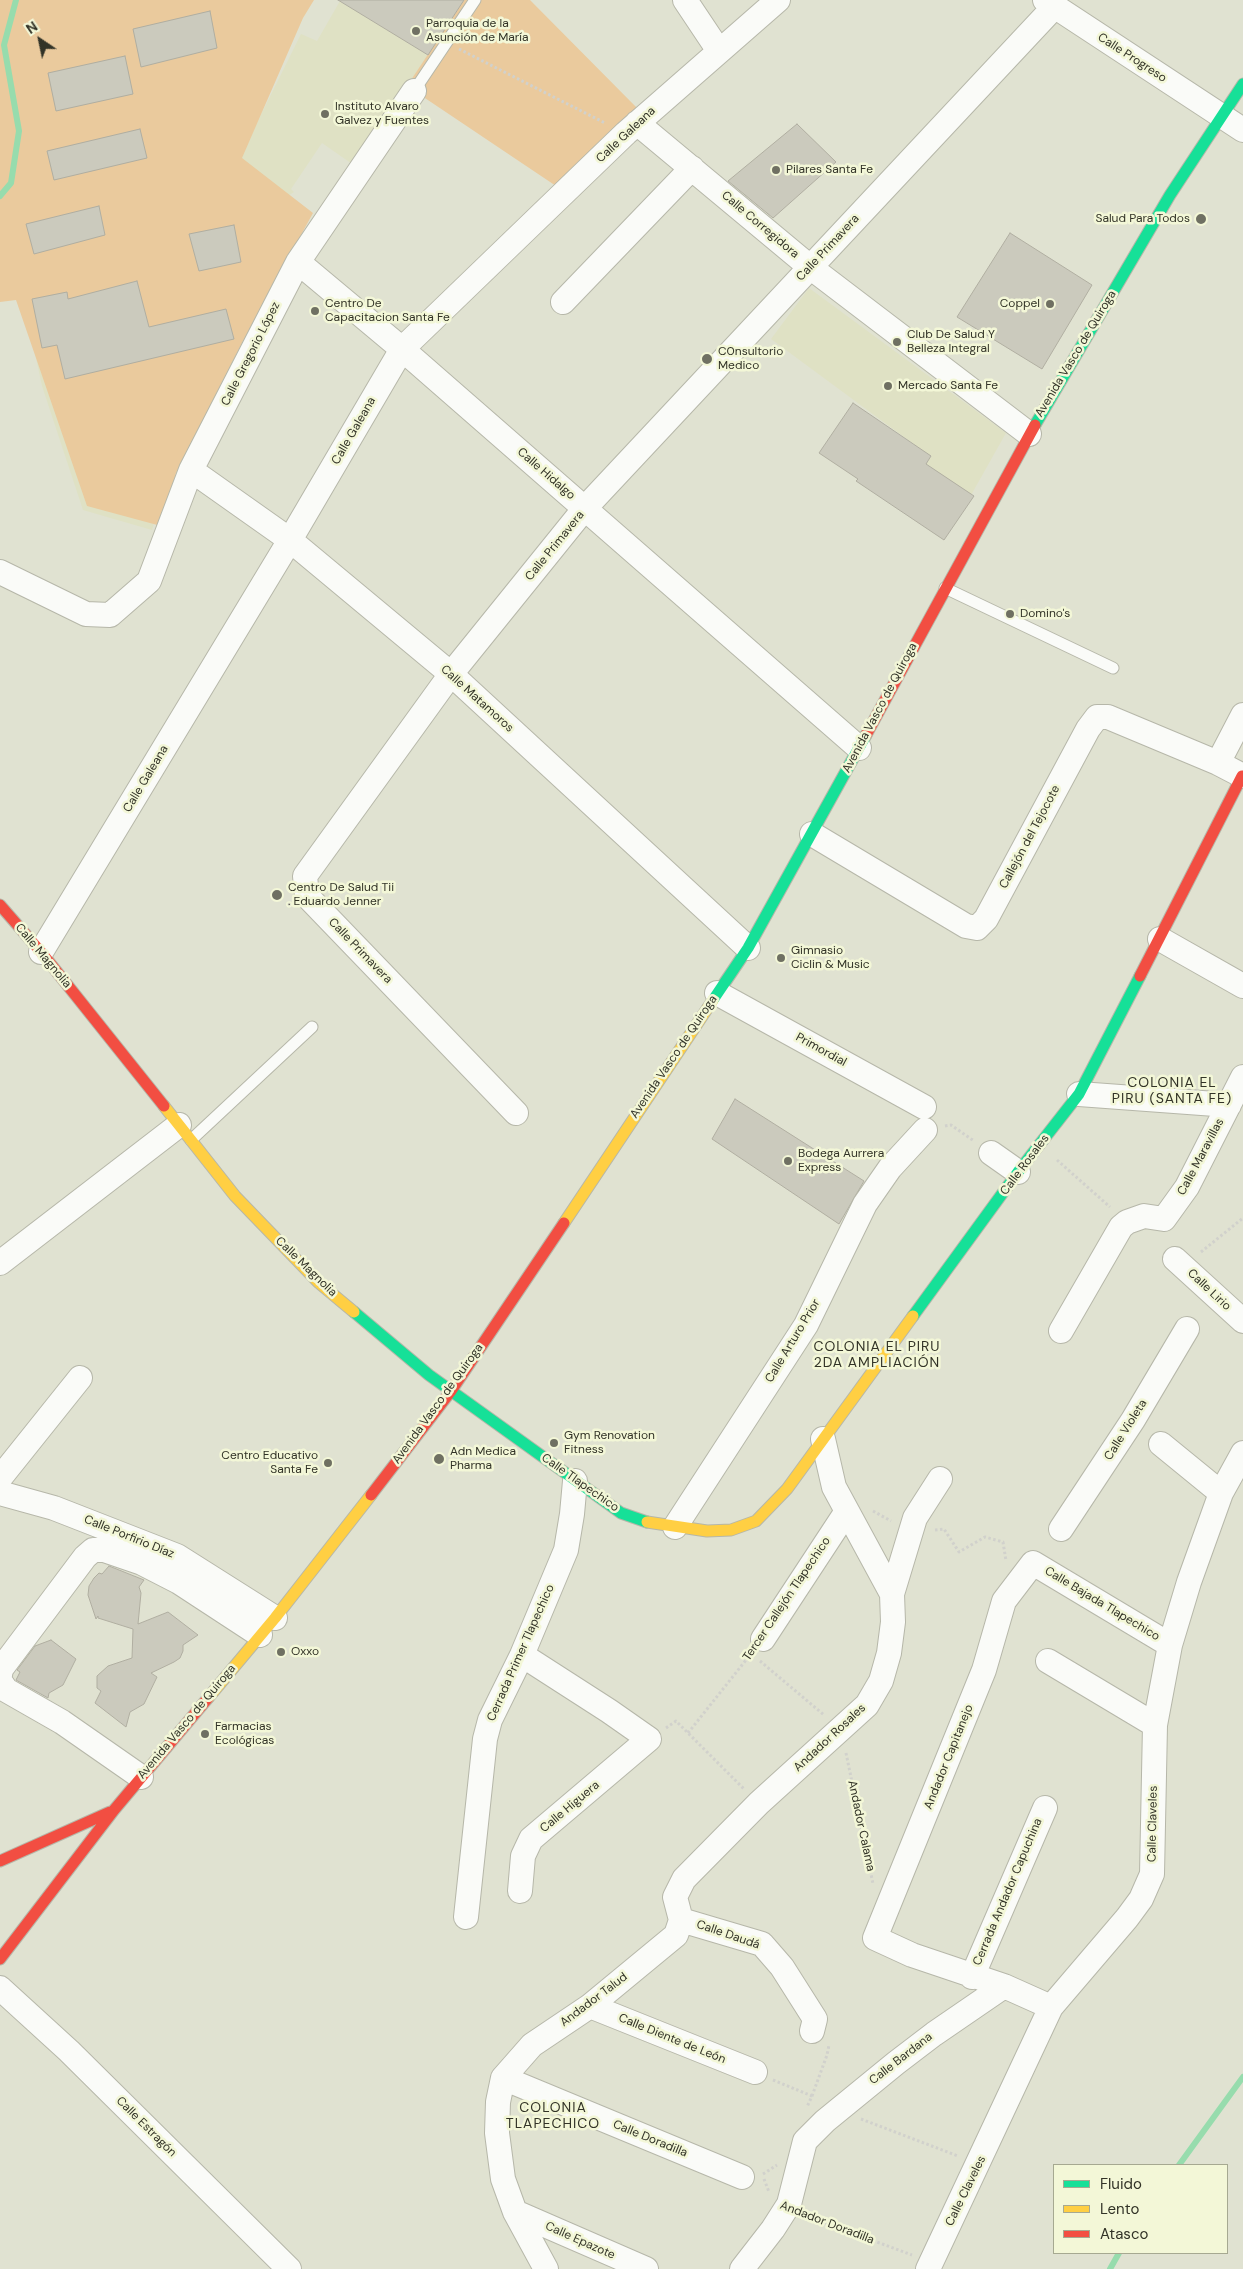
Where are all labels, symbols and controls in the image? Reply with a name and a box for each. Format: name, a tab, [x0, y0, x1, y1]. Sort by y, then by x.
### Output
north arrow	[15, 15, 65, 65]
text: N	[22, 17, 41, 38]
place label: Parroquia de la Asunción de María	[426, 17, 528, 45]
marker: Parroquia de la Asunción de María	[410, 25, 422, 37]
street label: Calle Progreso	[1095, 30, 1169, 86]
place label: Instituto Alvaro Galvez y Fuentes	[335, 100, 429, 128]
street label: Calle Galeana	[593, 104, 659, 166]
marker: Instituto Alvaro Galvez y Fuentes	[319, 108, 331, 120]
place label: Pilares Santa Fe	[786, 163, 873, 177]
marker: Pilares Santa Fe	[770, 164, 782, 176]
street label: Calle Corregidora	[718, 188, 802, 262]
street label: Calle Primavera	[794, 212, 862, 284]
place label: Salud Para Todos	[1095, 212, 1190, 226]
marker: Salud Para Todos	[1194, 212, 1208, 226]
street label: Avenida Vasco de Quiroga	[1032, 288, 1120, 420]
place label: Centro De Capacitacion Santa Fe	[325, 297, 450, 325]
place label: Coppel	[1000, 297, 1040, 311]
marker: Coppel	[1044, 298, 1056, 310]
street label: Calle Gregorio López	[219, 300, 283, 408]
marker: Centro De Capacitacion Santa Fe	[309, 305, 321, 317]
place label: Club De Salud Y Belleza Integral	[907, 328, 995, 356]
marker: Club De Salud Y Belleza Integral	[891, 336, 903, 348]
place label: C0nsultorio Medico	[718, 345, 783, 373]
marker: C0nsultorio Medico	[700, 352, 714, 366]
place label: Mercado Santa Fe	[898, 379, 998, 393]
marker: Mercado Santa Fe	[882, 380, 894, 392]
street label: Calle Galeana	[329, 395, 379, 467]
street label: Calle Hidalgo	[514, 445, 578, 503]
street label: Calle Primavera	[522, 508, 588, 584]
place label: Domino's	[1020, 607, 1070, 621]
marker: Domino's	[1004, 608, 1016, 620]
street label: Avenida Vasco de Quiroga	[840, 641, 920, 775]
street label: Calle Matamoros	[438, 662, 516, 736]
street label: Calle Galeana	[120, 743, 172, 815]
street label: Callejón del Tejocote	[997, 783, 1063, 891]
place label: Centro De Salud Tii . Eduardo Jenner	[288, 881, 394, 909]
marker: Centro De Salud Tii . Eduardo Jenner	[270, 888, 284, 902]
street label: Calle Primavera	[325, 915, 395, 987]
street label: Calle Magnolia	[12, 921, 74, 991]
place label: Gimnasio Ciclin & Music	[791, 944, 870, 972]
marker: Gimnasio Ciclin & Music	[775, 952, 787, 964]
street label: Avenida Vasco de Quiroga	[627, 993, 721, 1121]
street label: Primordial	[793, 1030, 849, 1070]
district label: COLONIA EL PIRU (SANTA FE)	[1110, 1075, 1234, 1108]
street label: Calle Maravillas	[1175, 1116, 1227, 1198]
street label: Calle Rosales	[997, 1132, 1053, 1198]
place label: Bodega Aurrera Express	[798, 1147, 884, 1175]
marker: Bodega Aurrera Express	[782, 1155, 794, 1167]
street label: Calle Magnolia	[272, 1234, 340, 1300]
street label: Calle Lirio	[1184, 1266, 1234, 1314]
street label: Calle Arturo Prior	[762, 1297, 824, 1385]
district label: COLONIA EL PIRU 2DA AMPLIACIÓN	[812, 1339, 942, 1371]
street label: Avenida Vasco de Quiroga	[390, 1341, 486, 1467]
street label: Calle Violeta	[1102, 1397, 1150, 1463]
place label: Gym Renovation Fitness	[564, 1429, 655, 1457]
marker: Gym Renovation Fitness	[548, 1437, 560, 1449]
place label: Adn Medica Pharma	[450, 1445, 516, 1473]
place label: Centro Educativo Santa Fe	[221, 1449, 318, 1477]
street label: Calle Tlapechico	[538, 1451, 622, 1515]
marker: Adn Medica Pharma	[432, 1452, 446, 1466]
marker: Centro Educativo Santa Fe	[322, 1457, 334, 1469]
street label: Calle Porfirio Díaz	[82, 1512, 176, 1562]
street label: Tercer Callejón Tlapechico	[740, 1534, 834, 1664]
street label: Calle Bajada Tlapechico	[1042, 1564, 1162, 1644]
street label: Cerrada Primer Tlapechico	[484, 1582, 558, 1724]
place label: Oxxo	[291, 1645, 319, 1659]
marker: Oxxo	[275, 1646, 287, 1658]
street label: Avenida Vasco de Quiroga	[135, 1662, 239, 1782]
street label: Andador Rosales	[791, 1701, 869, 1775]
street label: Andador Capitanejo	[921, 1703, 977, 1811]
place label: Farmacias Ecológicas	[215, 1720, 274, 1748]
marker: Farmacias Ecológicas	[199, 1728, 211, 1740]
street label: Calle Higuera	[537, 1778, 603, 1836]
street label: Andador Calama	[844, 1779, 878, 1873]
street label: Calle Claveles	[1145, 1786, 1161, 1862]
street label: Cerrada Andador Capuchina	[970, 1816, 1046, 1968]
street label: Calle Daudá	[694, 1917, 762, 1953]
street label: Andador Talud	[557, 1970, 631, 2030]
street label: Calle Diente de León	[616, 2011, 728, 2067]
street label: Calle Bardana	[867, 2030, 935, 2088]
street label: Calle Estragón	[113, 2094, 179, 2160]
district label: COLONIA TLAPECHICO	[505, 2100, 601, 2132]
street label: Calle Doradilla	[611, 2118, 689, 2160]
street label: Calle Claveles	[943, 2153, 989, 2229]
legend	[1053, 2164, 1228, 2254]
text: Fluido	[1100, 2174, 1142, 2194]
street label: Andador Doradilla	[778, 2198, 876, 2248]
text: Lento	[1100, 2199, 1139, 2219]
street label: Calle Epazote	[543, 2219, 617, 2263]
text: Atasco	[1100, 2224, 1148, 2244]

